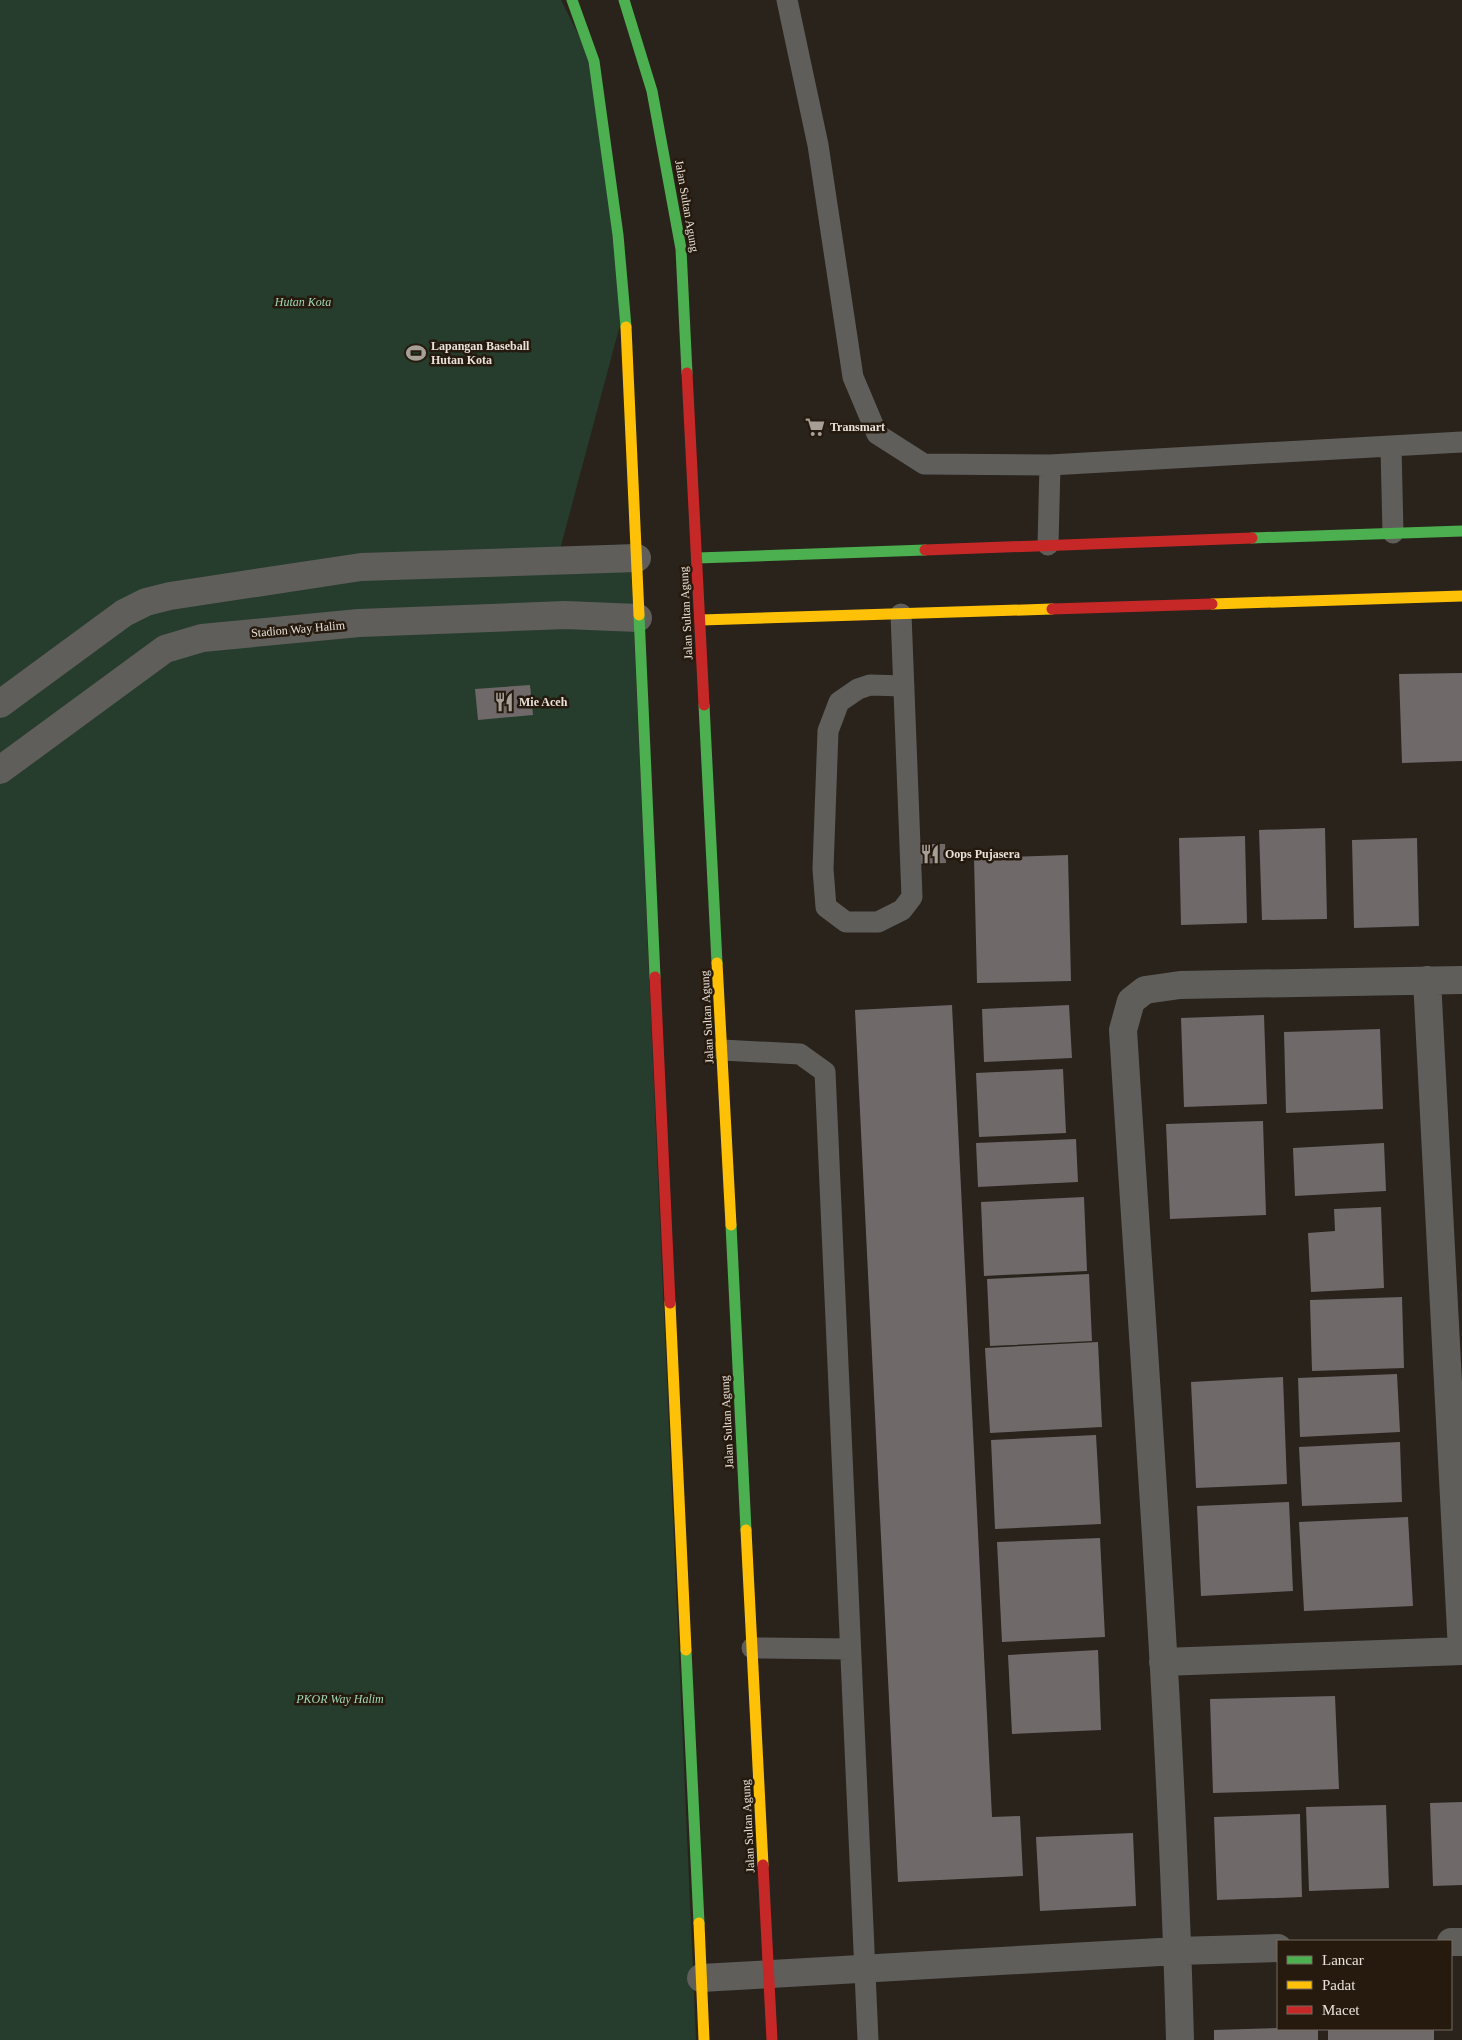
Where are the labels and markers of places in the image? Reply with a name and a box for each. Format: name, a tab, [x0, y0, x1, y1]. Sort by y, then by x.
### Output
place label: Lapangan Baseball Hutan Kota	[431, 339, 530, 367]
sports icon: Lapangan Baseball Hutan Kota	[405, 342, 427, 364]
supermarket icon: Transmart	[804, 416, 826, 438]
place label: Transmart	[830, 420, 885, 434]
restaurant icon: Mie Aceh	[493, 691, 515, 713]
place label: Mie Aceh	[519, 695, 568, 709]
restaurant icon: Oops Pujasera	[919, 843, 941, 865]
place label: Oops Pujasera	[945, 847, 1020, 861]

